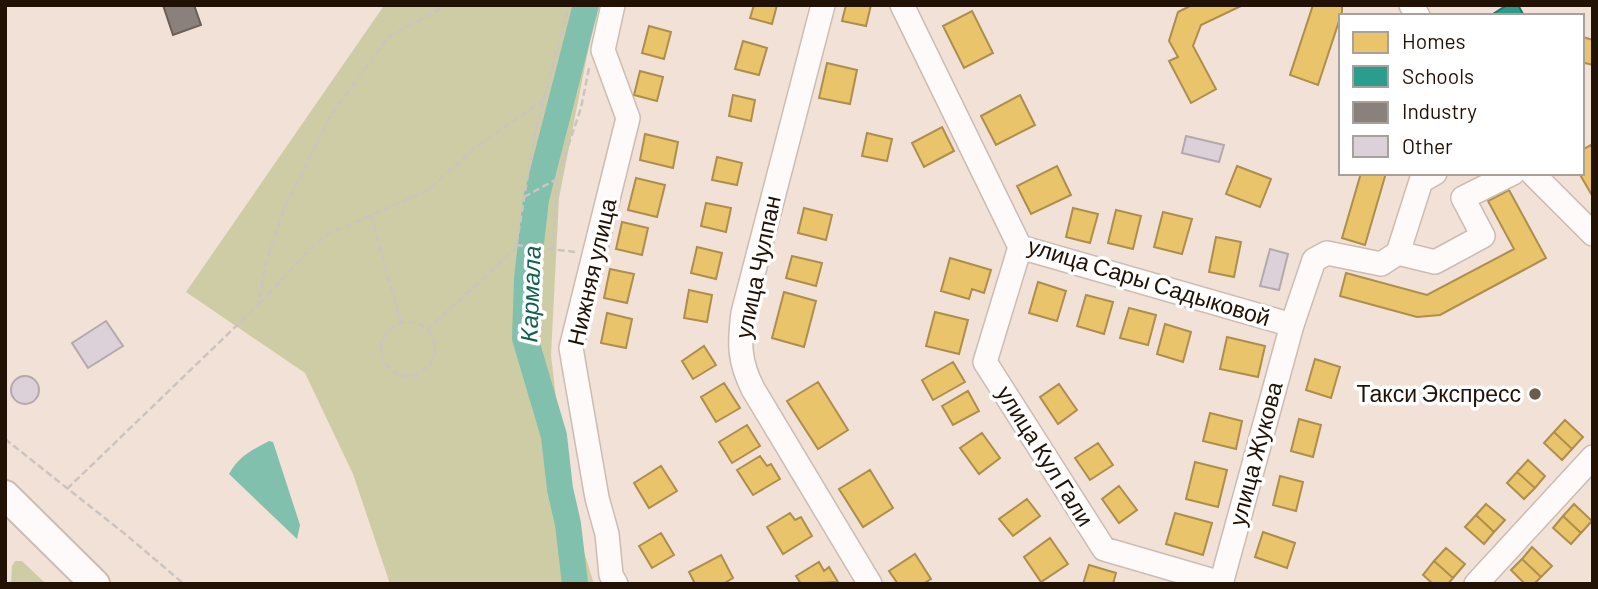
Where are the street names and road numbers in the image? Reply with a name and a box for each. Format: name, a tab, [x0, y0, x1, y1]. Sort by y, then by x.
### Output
street label: улица Чулпан	[728, 193, 786, 341]
street label: Нижняя улица	[560, 195, 622, 348]
street label: улица Сары Садыковой	[1025, 231, 1274, 331]
street label: улица Жукова	[1222, 378, 1288, 529]
street label: улица Кул Гали	[991, 380, 1100, 531]

